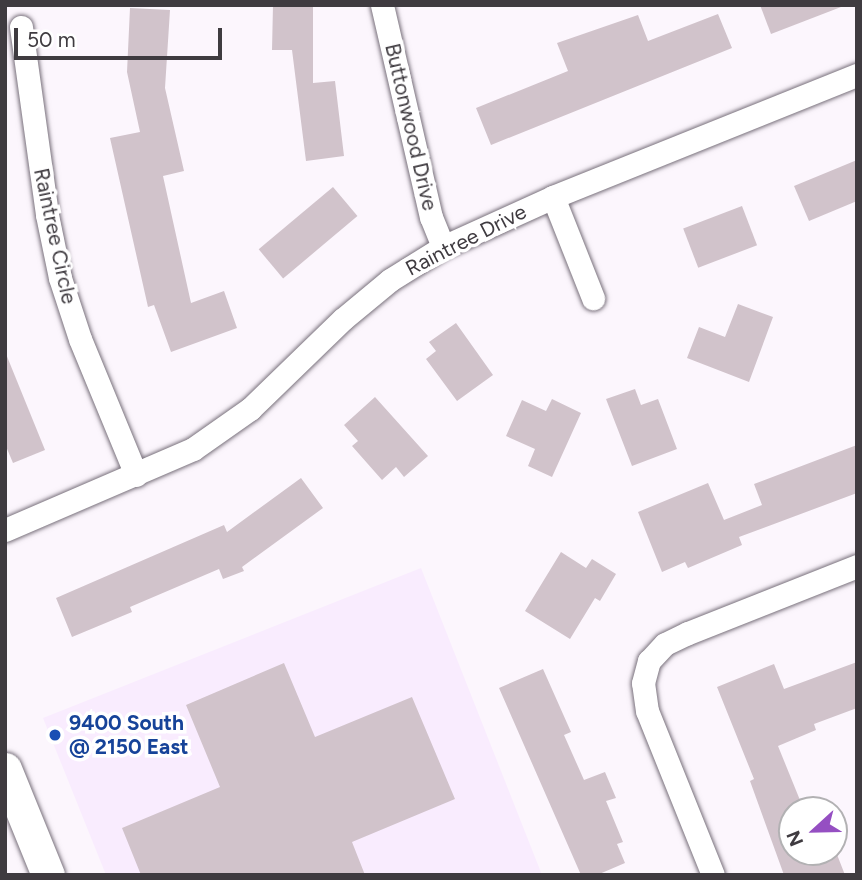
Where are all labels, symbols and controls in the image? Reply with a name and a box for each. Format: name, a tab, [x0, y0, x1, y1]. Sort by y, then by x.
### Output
scale bar	[18, 14, 226, 58]
text: 50 m	[27, 27, 76, 52]
street label: Buttonwood Drive	[380, 41, 442, 213]
street label: Raintree Circle	[28, 166, 82, 306]
street label: Raintree Drive	[401, 199, 531, 281]
place label: 9400 South @ 2150 East	[69, 710, 188, 760]
marker: 9400 South @ 2150 East	[47, 727, 63, 743]
north arrow	[778, 796, 848, 866]
text: N	[782, 827, 808, 849]

